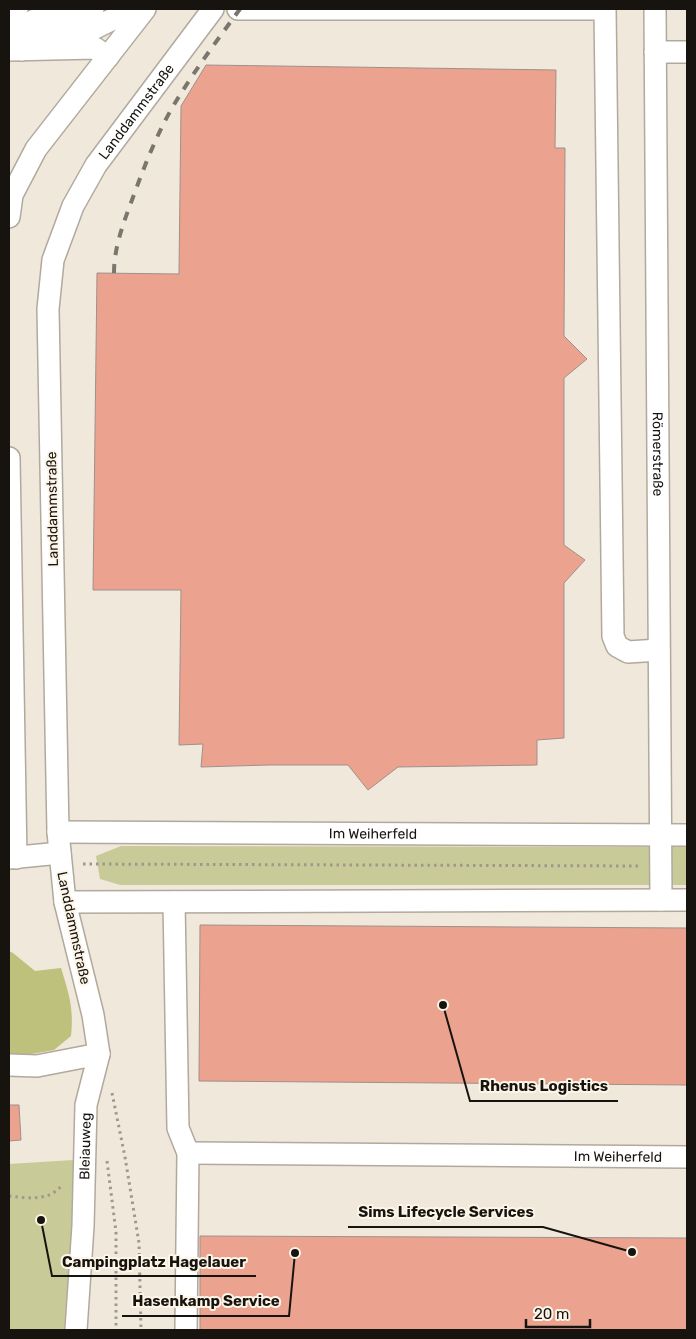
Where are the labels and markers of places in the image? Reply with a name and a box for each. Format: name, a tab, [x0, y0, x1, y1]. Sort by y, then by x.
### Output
callout: Rhenus Logistics	[470, 1071, 618, 1101]
callout: Sims Lifecycle Services	[348, 1197, 543, 1227]
callout: Campingplatz Hagelauer	[52, 1246, 256, 1276]
callout: Hasenkamp Service	[122, 1286, 289, 1316]

